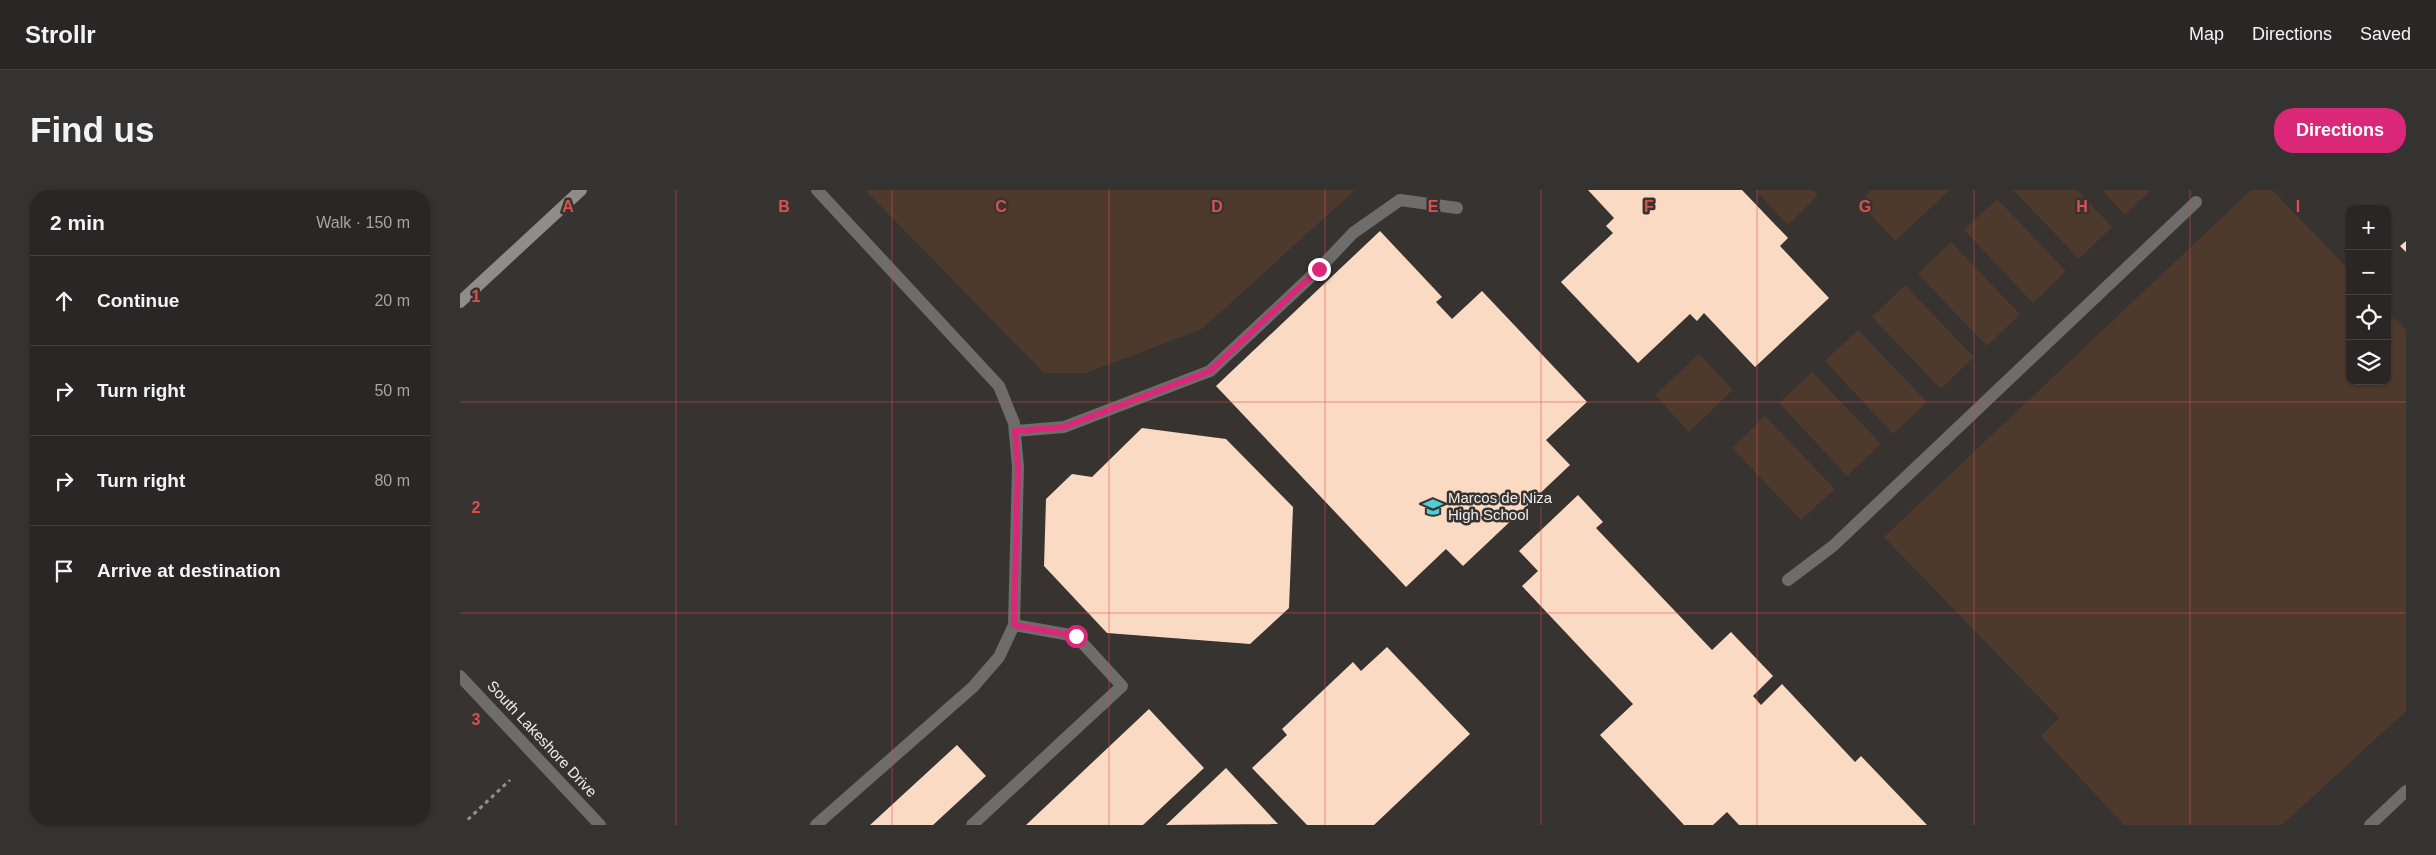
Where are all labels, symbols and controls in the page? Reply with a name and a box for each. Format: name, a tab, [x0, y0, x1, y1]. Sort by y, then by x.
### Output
text: Strollr	[25, 21, 96, 48]
text: Map	[2189, 24, 2224, 44]
text: Directions	[2252, 24, 2332, 44]
text: Saved	[2360, 24, 2411, 44]
button: Directions	[2274, 108, 2406, 153]
text: Find us	[30, 110, 154, 149]
text: A	[562, 198, 574, 215]
text: B	[778, 198, 790, 215]
text: C	[995, 198, 1007, 215]
text: D	[1211, 198, 1223, 215]
text: E	[1428, 198, 1439, 215]
text: F	[1644, 198, 1654, 215]
text: G	[1859, 198, 1871, 215]
text: H	[2076, 198, 2088, 215]
text: I	[2296, 198, 2300, 215]
map controls	[2346, 205, 2391, 385]
button: +	[2346, 205, 2391, 250]
text: 2 min	[50, 211, 105, 234]
text: Walk · 150 m	[316, 214, 410, 231]
button: −	[2346, 250, 2391, 295]
route end	[1308, 258, 1331, 281]
icon: ahead	[50, 287, 78, 315]
text: 1	[472, 288, 481, 305]
text: Continue	[97, 290, 179, 311]
text: 20 m	[374, 292, 410, 309]
button: locate	[2346, 295, 2391, 340]
button: layers	[2346, 340, 2391, 385]
icon: right	[50, 377, 78, 405]
text: Turn right	[97, 380, 185, 401]
text: 50 m	[374, 382, 410, 399]
icon: right	[50, 467, 78, 495]
text: Turn right	[97, 470, 185, 491]
text: 80 m	[374, 472, 410, 489]
place label: Marcos de Niza High School	[1448, 489, 1553, 523]
school or university icon: Marcos de Niza High School	[1422, 496, 1444, 518]
text: 2	[472, 499, 481, 516]
icon: arrive	[50, 557, 78, 585]
text: Arrive at destination	[97, 560, 281, 581]
route start	[1065, 625, 1088, 648]
street label: South Lakeshore Drive	[484, 677, 601, 800]
text: 3	[472, 711, 481, 728]

